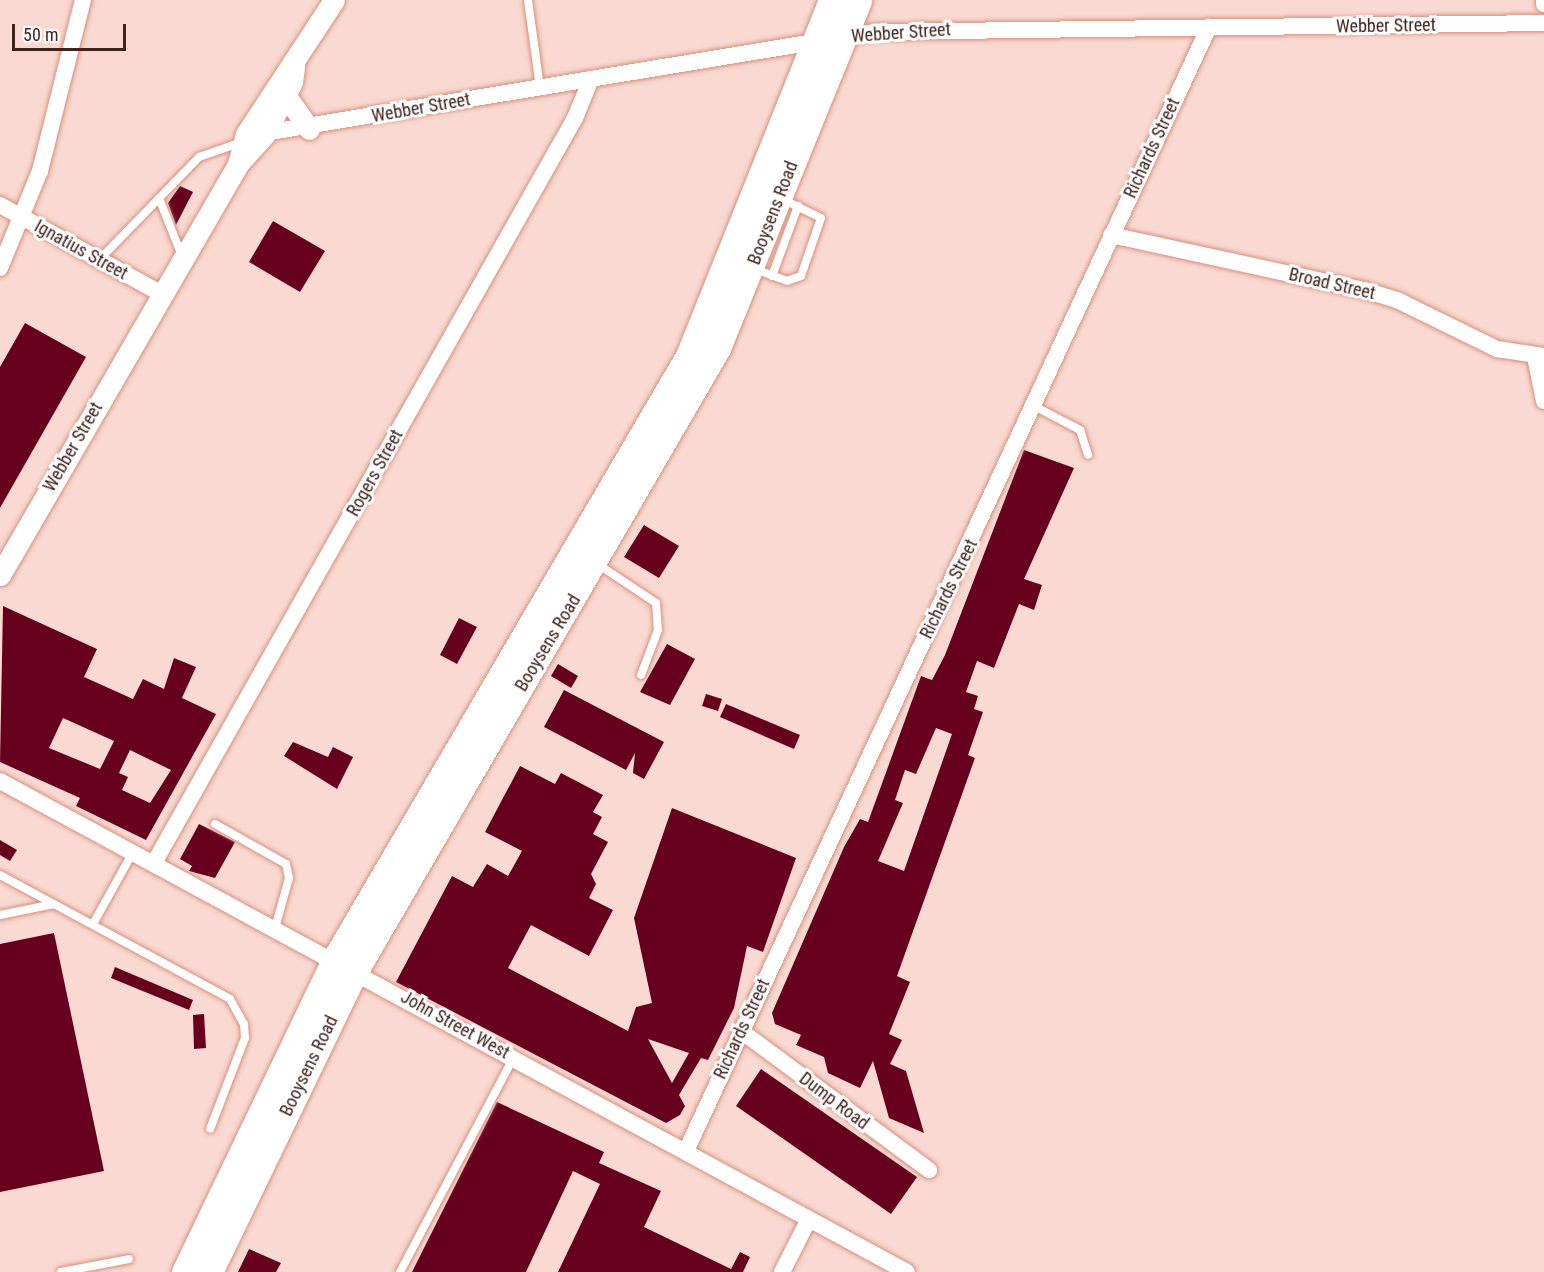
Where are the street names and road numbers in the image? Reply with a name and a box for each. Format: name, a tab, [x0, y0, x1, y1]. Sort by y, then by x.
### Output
street label: Webber Street	[1336, 14, 1436, 38]
street label: Webber Street	[850, 19, 952, 47]
street label: Webber Street	[370, 89, 472, 127]
street label: Richards Street	[1119, 94, 1185, 202]
street label: Booysens Road	[743, 158, 803, 268]
street label: Ignatius Street	[31, 215, 131, 285]
street label: Broad Street	[1287, 264, 1377, 304]
street label: Webber Street	[39, 398, 107, 496]
street label: Rogers Street	[342, 426, 408, 520]
street label: Richards Street	[916, 536, 982, 642]
street label: Booysens Road	[511, 591, 585, 695]
street label: Richards Street	[709, 975, 775, 1083]
street label: John Street West	[397, 986, 513, 1064]
street label: Booysens Road	[275, 1012, 343, 1120]
street label: Dump Road	[795, 1068, 873, 1134]

